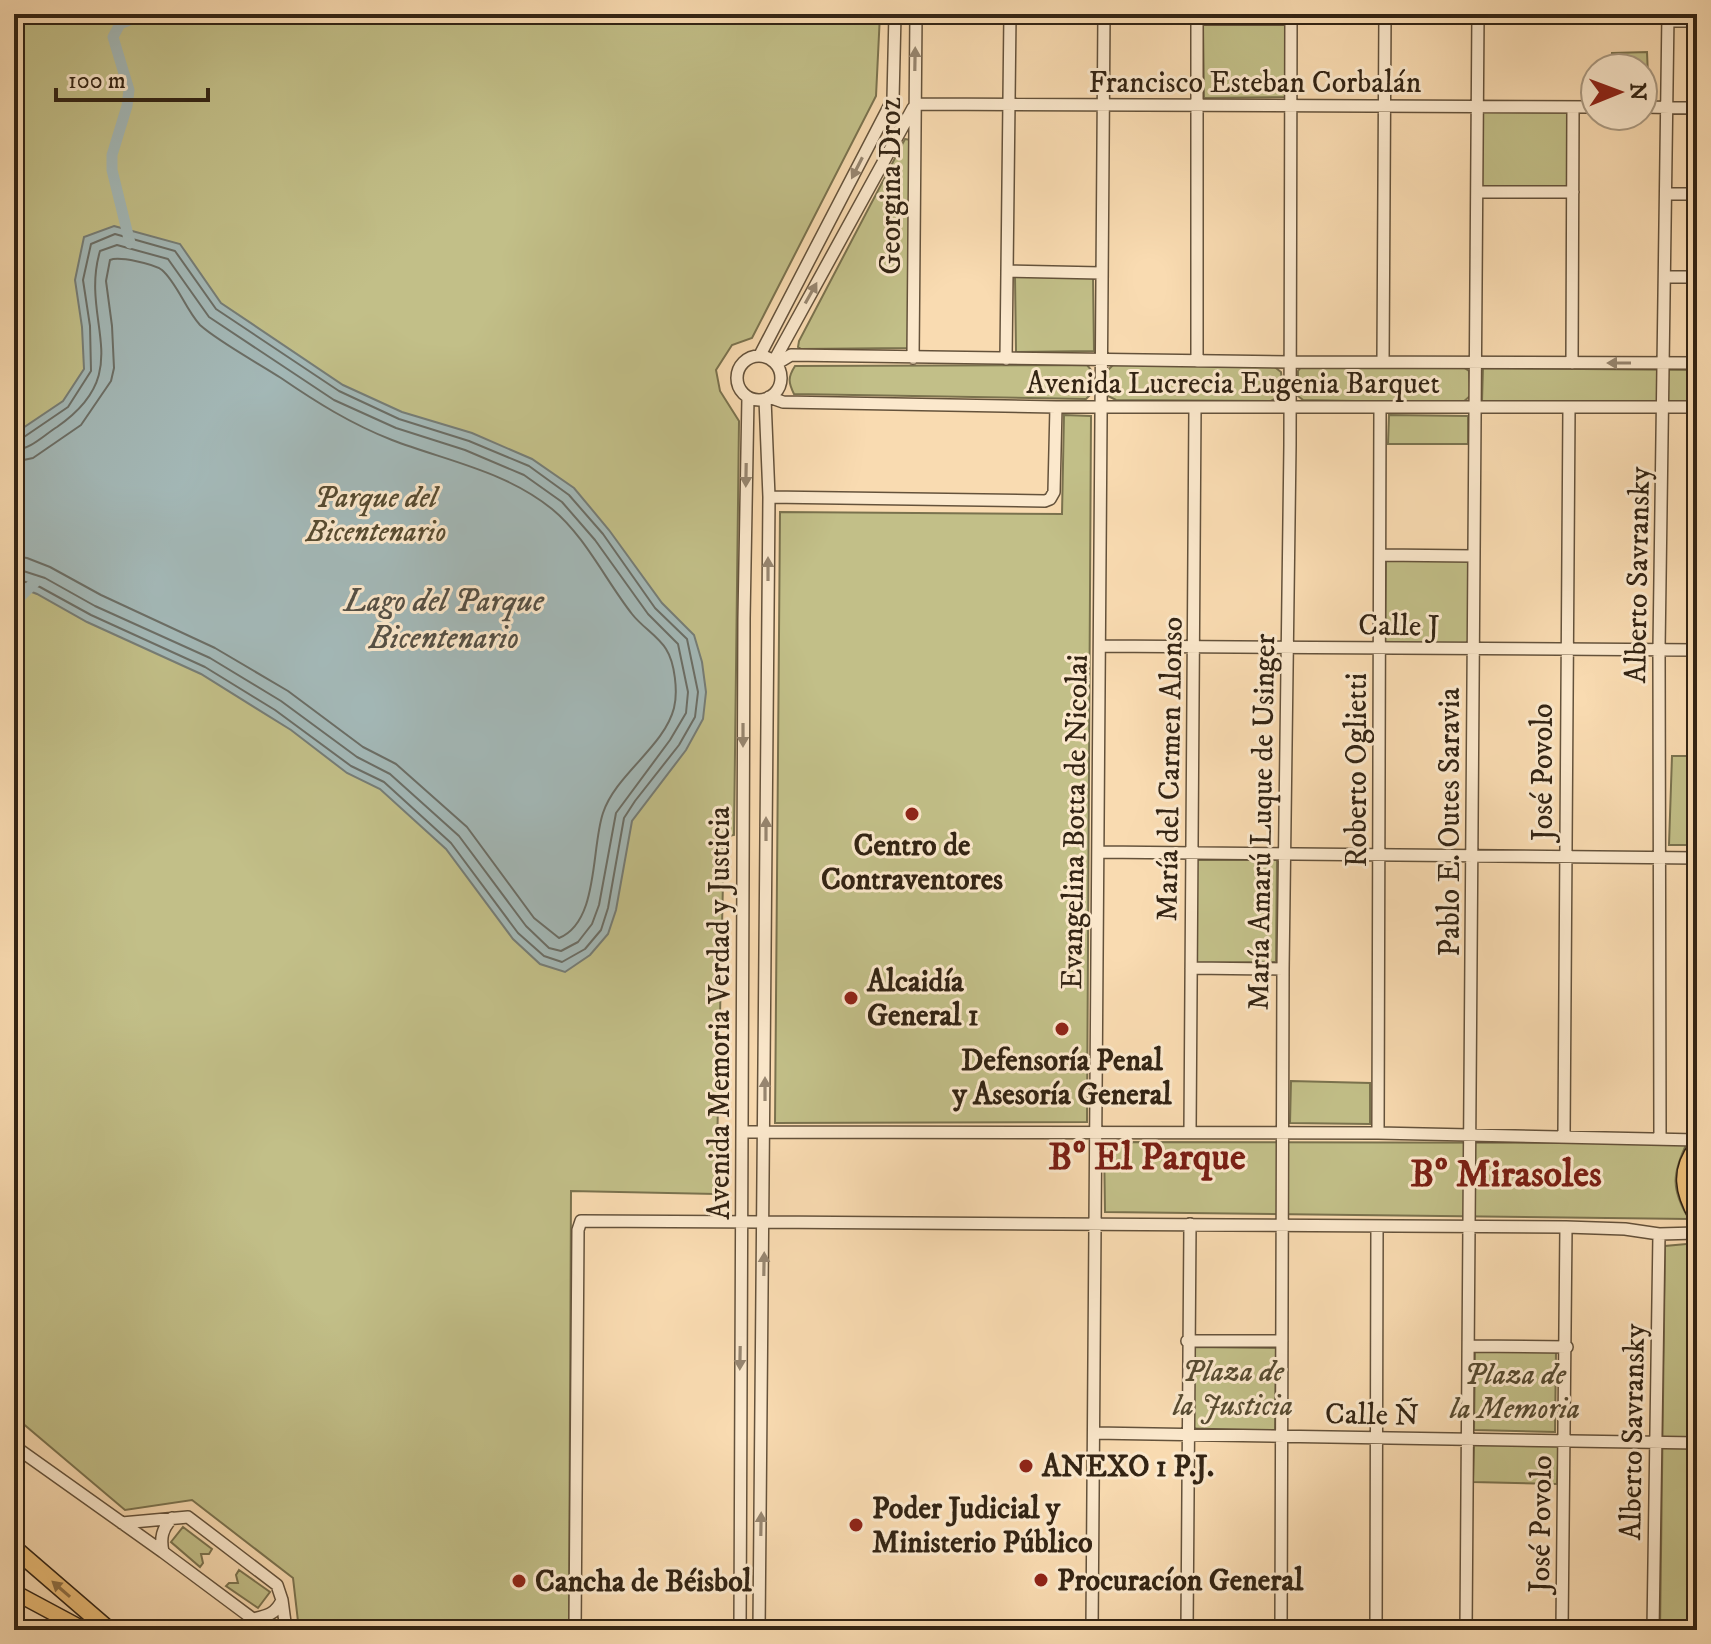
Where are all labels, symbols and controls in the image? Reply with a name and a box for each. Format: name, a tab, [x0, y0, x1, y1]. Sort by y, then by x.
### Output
one-way arrow	[909, 46, 922, 71]
scale bar	[56, 52, 208, 102]
north arrow	[1579, 52, 1659, 132]
street label: Francisco Esteban Corbalán	[1088, 65, 1422, 102]
text: 100 m	[68, 66, 126, 96]
text: N	[1624, 82, 1651, 101]
street label: Georgina Droz	[873, 97, 910, 275]
one-way arrow	[851, 156, 864, 179]
one-way arrow	[805, 281, 818, 304]
one-way arrow	[1606, 357, 1631, 369]
street label: Avenida Lucrecia Eugenia Barquet	[1026, 366, 1440, 403]
one-way arrow	[740, 463, 752, 488]
street label: Alberto Savransky	[1618, 466, 1659, 684]
park label: Parque del Bicentenario	[305, 480, 446, 551]
one-way arrow	[762, 556, 774, 581]
water label: Lago del Parque Bicentenario	[342, 582, 545, 659]
street label: Calle J	[1358, 607, 1440, 646]
street label: María del Carmen Alonso	[1149, 616, 1192, 922]
street label: María Amarú Luque de Usinger	[1241, 633, 1284, 1011]
street label: Evangelina Botta de Nicolai	[1054, 654, 1097, 990]
street label: Roberto Oglietti	[1339, 673, 1376, 867]
street label: Pablo E. Outes Saravia	[1432, 687, 1469, 956]
street label: José Povolo	[1525, 703, 1562, 844]
one-way arrow	[737, 723, 749, 748]
marker: Centro de Contraventores	[903, 805, 921, 823]
street label: Avenida Memoria Verdad y Justicia	[702, 806, 739, 1220]
one-way arrow	[760, 816, 772, 841]
place label: Centro de Contraventores	[821, 828, 1003, 899]
place label: Alcaidía General 1	[866, 964, 979, 1035]
marker: Alcaidía General 1	[842, 989, 860, 1007]
marker: Defensoría Penal y Asesoría General	[1053, 1020, 1071, 1038]
place label: Defensoría Penal y Asesoría General	[951, 1043, 1173, 1114]
one-way arrow	[759, 1076, 771, 1101]
district label: Bº El Parque	[1048, 1134, 1246, 1182]
district label: Bº Mirasoles	[1410, 1151, 1602, 1199]
one-way arrow	[757, 1251, 770, 1276]
street label: Alberto Savransky	[1613, 1323, 1654, 1541]
one-way arrow	[734, 1346, 747, 1371]
park label: Plaza de la Justicia	[1172, 1354, 1293, 1425]
park label: Plaza de la Memoria	[1449, 1357, 1580, 1428]
street label: Calle Ñ	[1325, 1394, 1419, 1435]
place label: ANEXO 1 P.J.	[1041, 1449, 1214, 1486]
street label: José Povolo	[1522, 1455, 1561, 1596]
marker: ANEXO 1 P.J.	[1017, 1457, 1035, 1475]
place label: Poder Judicial y Ministerio Público	[872, 1491, 1093, 1562]
one-way arrow	[754, 1511, 767, 1536]
marker: Poder Judicial y Ministerio Público	[847, 1516, 865, 1534]
place label: Procuracíon General	[1057, 1563, 1304, 1600]
place label: Cancha de Béisbol	[535, 1564, 753, 1601]
marker: Procuracíon General	[1032, 1571, 1050, 1589]
marker: Cancha de Béisbol	[510, 1572, 528, 1590]
one-way arrow	[52, 1581, 72, 1598]

